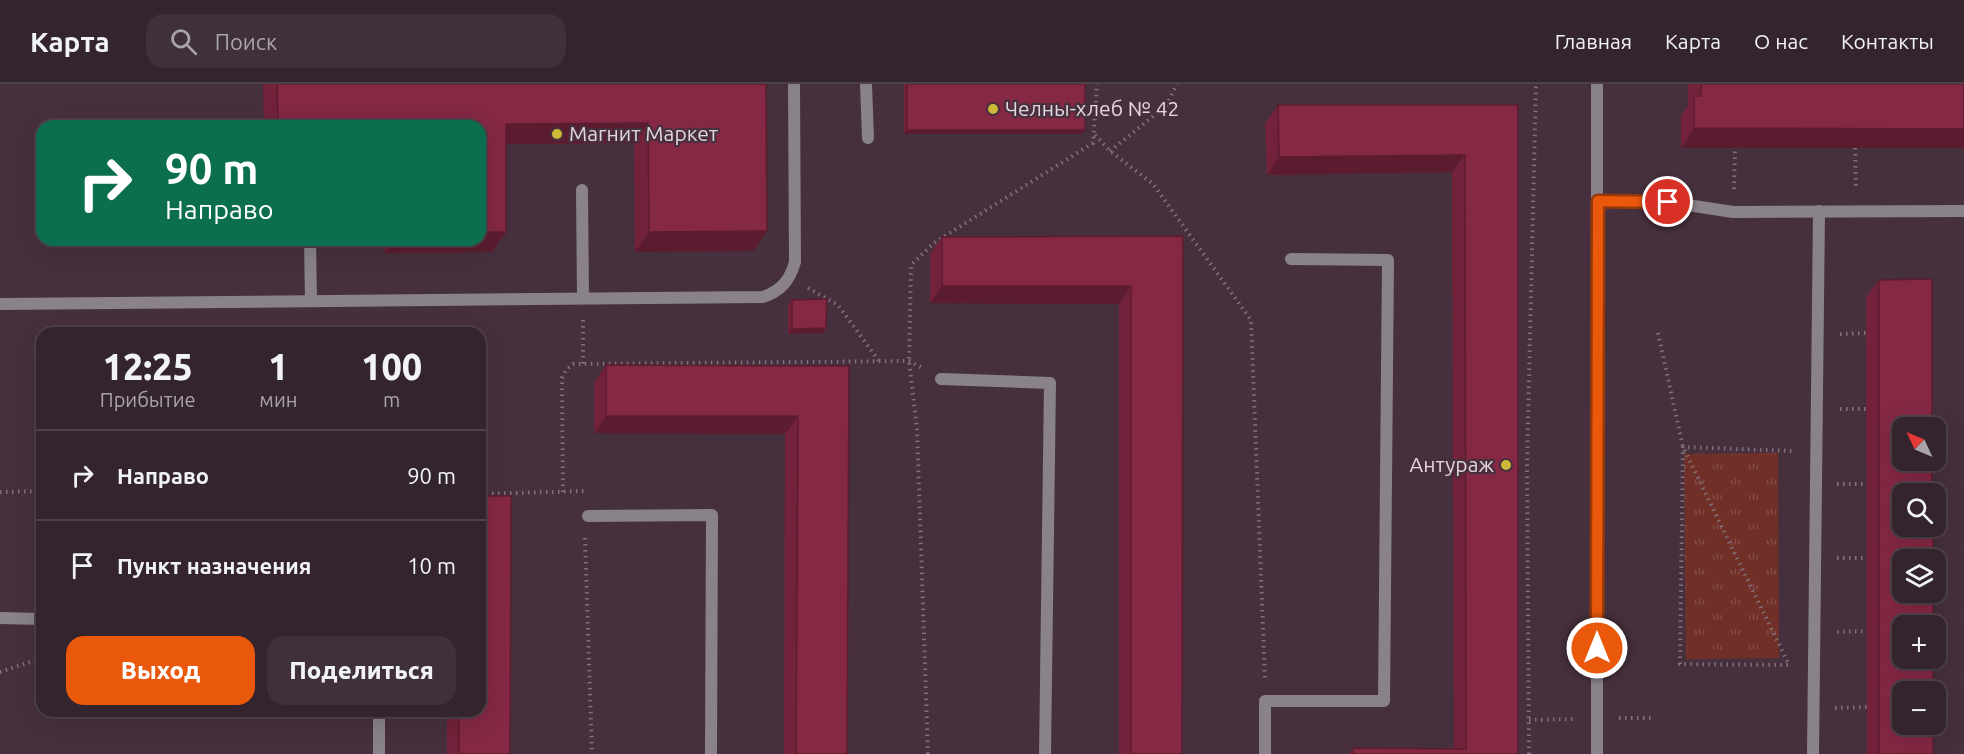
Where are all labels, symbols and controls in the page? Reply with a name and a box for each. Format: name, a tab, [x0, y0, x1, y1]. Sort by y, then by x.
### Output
search box	[146, 14, 566, 68]
icon: search	[167, 25, 200, 58]
text: Карта	[30, 26, 110, 57]
text: Поиск	[215, 29, 277, 54]
text: Главная	[1555, 29, 1632, 53]
text: Карта	[1665, 29, 1721, 53]
text: О нас	[1754, 29, 1808, 53]
text: Контакты	[1841, 29, 1934, 53]
place label: Челны-хлеб № 42	[1005, 96, 1179, 120]
marker: Челны-хлеб № 42	[986, 102, 1000, 116]
place label: Магнит Маркет	[569, 121, 719, 145]
marker: Магнит Маркет	[550, 127, 564, 141]
icon: right	[66, 144, 144, 222]
text: 90 m	[165, 145, 259, 192]
pin	[1642, 176, 1693, 227]
icon: arrive	[1651, 185, 1684, 218]
text: Направо	[165, 194, 274, 224]
text: 12:25	[103, 346, 193, 387]
text: 1	[268, 346, 289, 387]
text: 100	[361, 346, 422, 387]
text: Прибытие	[100, 388, 196, 411]
text: мин	[259, 388, 297, 411]
text: m	[383, 388, 400, 411]
north arrow	[1892, 417, 1946, 471]
map controls	[1892, 417, 1946, 735]
place label: Антураж	[1410, 452, 1494, 476]
marker: Антураж	[1499, 458, 1513, 472]
icon: right	[66, 459, 99, 492]
text: Направо	[117, 463, 209, 488]
text: 90 m	[407, 463, 456, 488]
button: search	[1892, 483, 1946, 537]
icon: arrive	[66, 549, 99, 582]
button: layers	[1892, 549, 1946, 603]
text: Пункт назначения	[117, 553, 311, 578]
text: 10 m	[407, 553, 456, 578]
button: +	[1892, 615, 1946, 669]
position arrow	[1565, 616, 1629, 680]
button: Выход	[66, 636, 255, 705]
button: Поделиться	[267, 636, 456, 705]
button: −	[1892, 681, 1946, 735]

